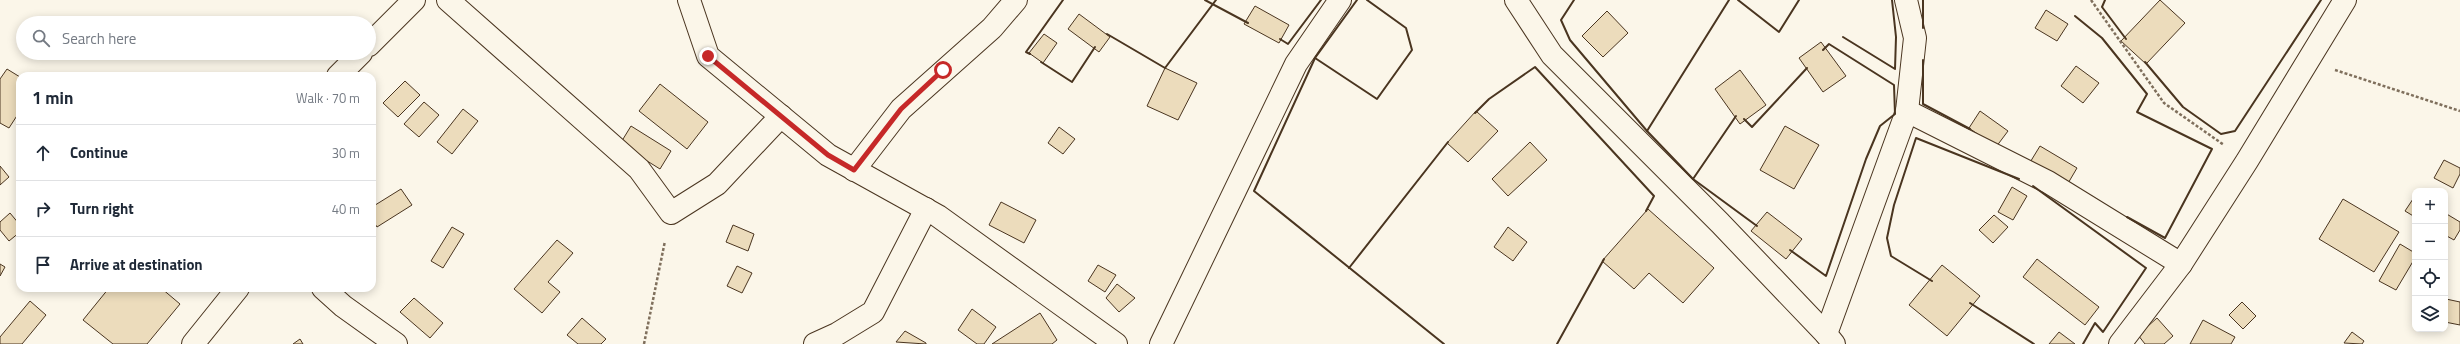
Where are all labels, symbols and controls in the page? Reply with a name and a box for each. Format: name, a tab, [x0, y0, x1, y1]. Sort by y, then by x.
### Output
search box	[16, 16, 376, 60]
icon: search	[30, 27, 52, 49]
text: Search here	[62, 27, 136, 50]
route end	[699, 47, 717, 65]
route start	[934, 61, 952, 79]
text: 1 min	[32, 85, 73, 111]
text: Walk · 70 m	[296, 88, 360, 108]
text: Continue	[70, 141, 128, 164]
icon: ahead	[32, 142, 54, 164]
text: 30 m	[332, 143, 360, 163]
map controls	[2412, 188, 2448, 332]
button: +	[2412, 188, 2448, 224]
text: Turn right	[70, 197, 134, 220]
icon: right	[32, 198, 54, 220]
text: 40 m	[332, 199, 360, 219]
button: −	[2412, 224, 2448, 260]
text: Arrive at destination	[70, 253, 203, 276]
icon: arrive	[32, 254, 54, 276]
button: locate	[2412, 260, 2448, 296]
button: layers	[2412, 296, 2448, 332]

